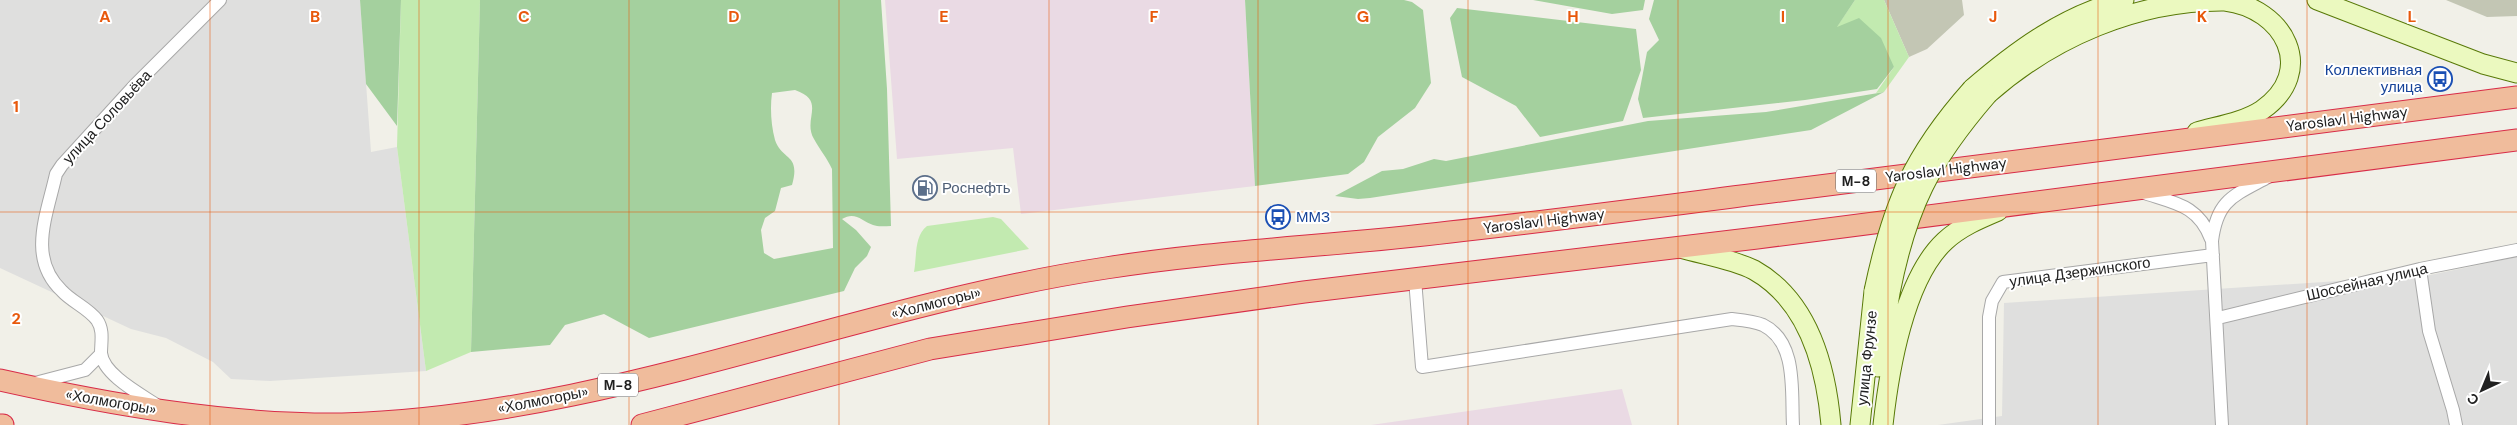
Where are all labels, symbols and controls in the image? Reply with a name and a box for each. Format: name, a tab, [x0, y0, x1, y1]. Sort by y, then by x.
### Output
text: A	[99, 6, 111, 27]
text: B	[310, 6, 320, 27]
text: C	[518, 6, 530, 27]
text: D	[728, 6, 740, 27]
text: E	[939, 6, 949, 27]
text: F	[1150, 6, 1159, 27]
text: G	[1357, 6, 1369, 27]
text: H	[1567, 6, 1579, 27]
text: I	[1781, 6, 1785, 27]
text: J	[1989, 6, 1997, 27]
text: K	[2197, 6, 2208, 27]
text: L	[2408, 6, 2417, 27]
place label: Коллективная улица	[2325, 60, 2423, 97]
street label: улица Соловьёва	[58, 65, 156, 168]
bus stop icon: Коллективная улица	[2427, 66, 2453, 92]
text: 1	[13, 96, 19, 117]
street label: Yaroslavl Highway	[2285, 102, 2410, 136]
street label: Yaroslavl Highway	[1884, 153, 2009, 187]
road number: М-8	[1836, 170, 1876, 192]
fuel station icon: Роснефть	[912, 175, 938, 201]
place label: Роснефть	[942, 178, 1011, 198]
bus stop icon: ММЗ	[1265, 204, 1291, 230]
street label: Yaroslavl Highway	[1482, 204, 1607, 238]
place label: ММЗ	[1296, 207, 1330, 227]
street label: улица Дзержинского	[2008, 252, 2152, 292]
street label: Шоссейная улица	[2304, 258, 2430, 306]
street label: «Холмогоры»	[889, 282, 983, 324]
text: 2	[11, 308, 21, 329]
street label: улица Фрунзе	[1852, 309, 1882, 407]
north arrow	[2457, 365, 2507, 415]
road number: М-8	[598, 374, 638, 396]
street label: «Холмогоры»	[496, 381, 590, 419]
street label: «Холмогоры»	[64, 384, 158, 420]
text: С	[2463, 389, 2483, 409]

